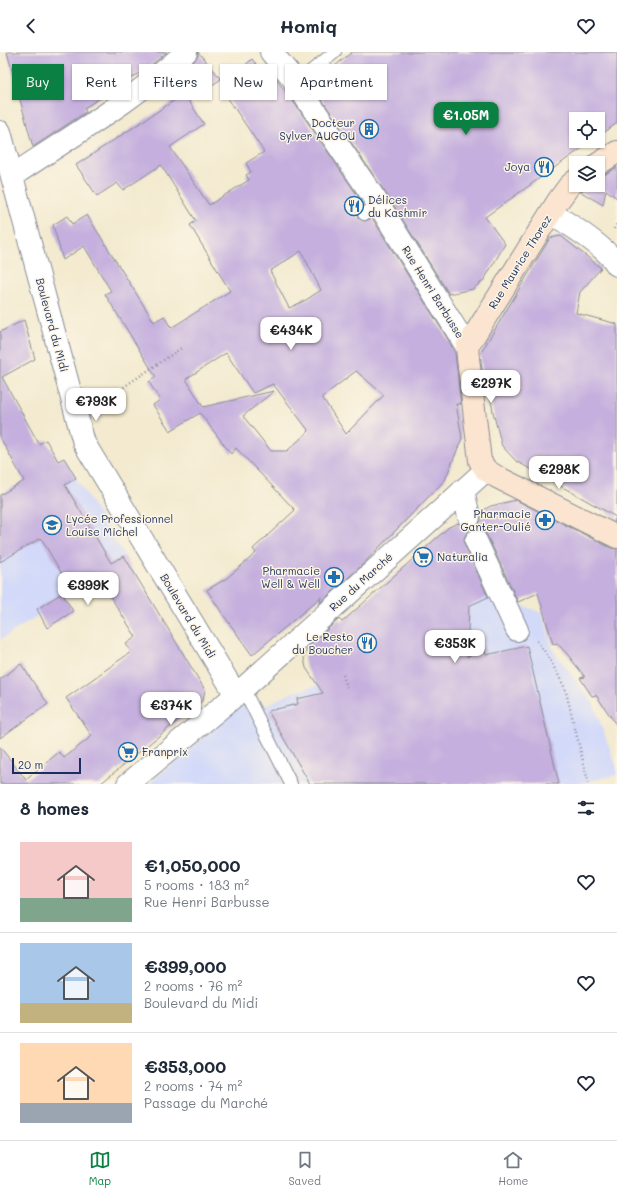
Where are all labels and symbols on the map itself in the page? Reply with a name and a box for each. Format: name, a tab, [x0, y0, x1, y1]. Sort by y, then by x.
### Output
pin: €1.05M	[433, 102, 499, 136]
place label: Docteur Sylver AUGOU	[279, 115, 355, 143]
building icon: Docteur Sylver AUGOU	[358, 118, 380, 140]
restaurant icon: Joya	[533, 156, 555, 178]
place label: Joya	[505, 159, 530, 174]
place label: Délices du Kashmir	[368, 192, 427, 220]
restaurant icon: Délices du Kashmir	[343, 195, 365, 217]
street label: Rue Maurice Thorez	[485, 212, 555, 312]
street label: Rue Henri Barbusse	[399, 243, 468, 341]
street label: Boulevard du Midi	[33, 276, 72, 373]
pin: €434K	[263, 317, 319, 351]
pin: €297K	[463, 370, 519, 404]
pin: €793K	[68, 388, 124, 422]
pin: €298K	[531, 456, 587, 490]
place label: Pharmacie Ganter-Oulié	[460, 506, 531, 534]
pharmacy icon: Pharmacie Ganter-Oulié	[534, 509, 556, 531]
place label: Lycée Professionnel Louise Michel	[66, 511, 173, 539]
school or university icon: Lycée Professionnel Louise Michel	[41, 514, 63, 536]
supermarket icon: Naturalia	[412, 546, 434, 568]
street label: Rue du Marché	[326, 549, 396, 614]
place label: Naturalia	[437, 549, 488, 564]
place label: Pharmacie Well & Well	[261, 563, 320, 591]
pharmacy icon: Pharmacie Well & Well	[323, 566, 345, 588]
street label: Boulevard du Midi	[157, 570, 220, 661]
pin: €399K	[60, 572, 116, 606]
place label: Le Resto du Boucher	[292, 629, 353, 657]
pin: €353K	[427, 630, 483, 664]
restaurant icon: Le Resto du Boucher	[356, 632, 378, 654]
pin: €374K	[143, 692, 199, 726]
supermarket icon: Franprix	[117, 741, 139, 763]
place label: Franprix	[142, 744, 188, 759]
scale bar	[12, 756, 81, 775]

